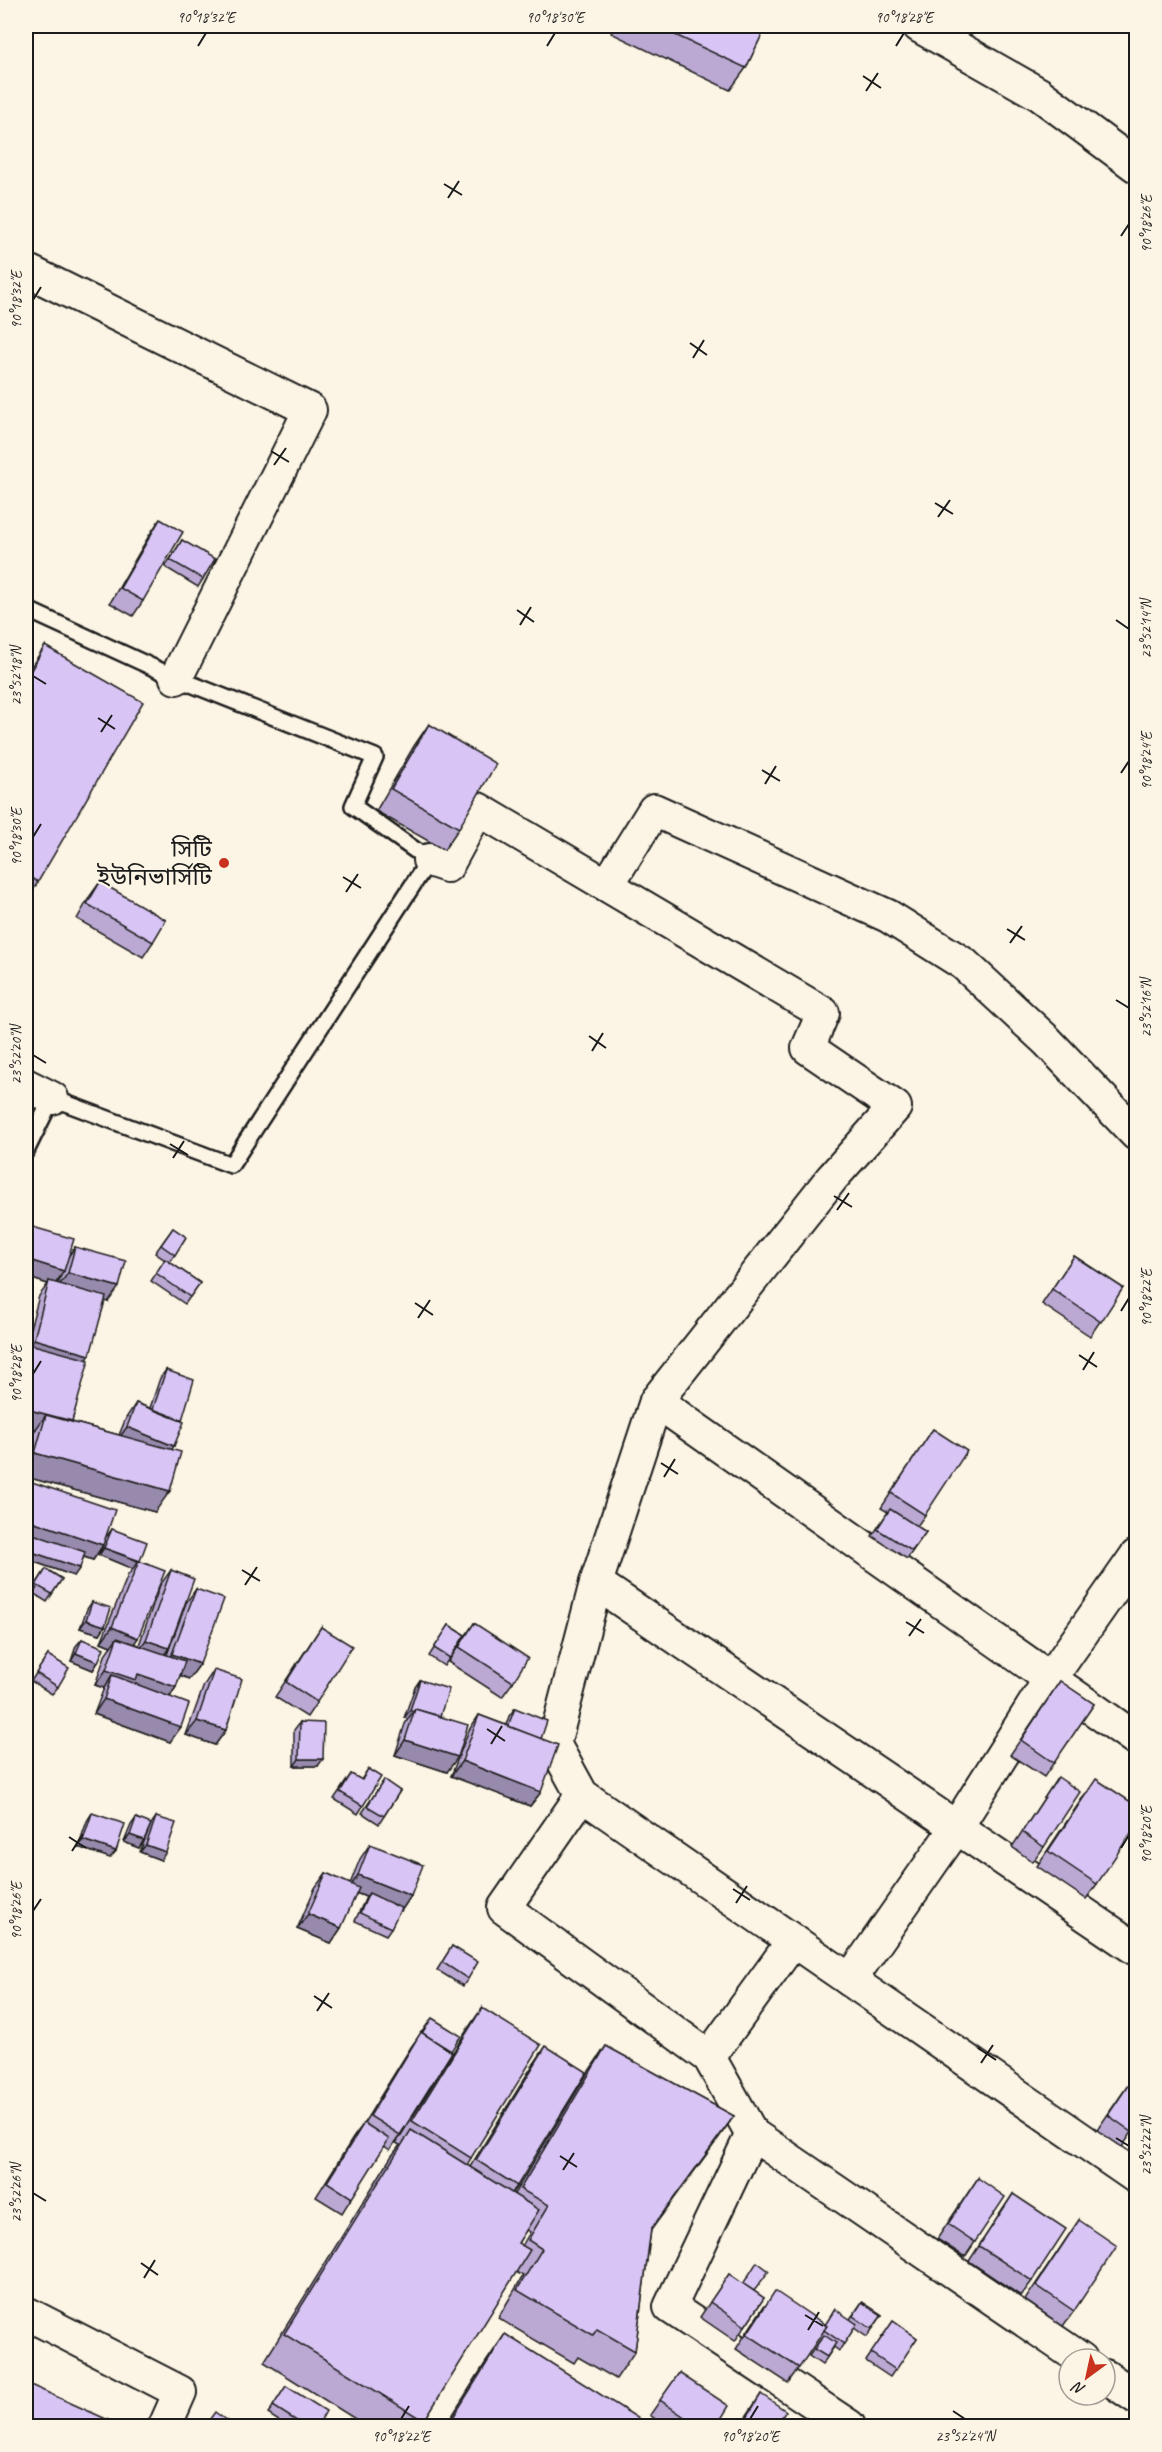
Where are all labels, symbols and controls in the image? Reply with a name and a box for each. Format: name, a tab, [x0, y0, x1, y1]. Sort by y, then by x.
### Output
text: 90°18'32"E	[177, 8, 237, 27]
text: 90°18'30"E	[526, 8, 586, 27]
text: 90°18'28"E	[875, 8, 935, 27]
text: 90°18'26"E	[1137, 193, 1156, 253]
text: 90°18'32"E	[7, 269, 26, 329]
text: 23°52'14"N	[1137, 596, 1156, 659]
text: 23°52'18"N	[7, 643, 26, 706]
text: 90°18'24"E	[1137, 730, 1156, 790]
text: 90°18'30"E	[7, 806, 26, 866]
place label: সিটি ইউনিভার্সিটি	[96, 834, 213, 892]
marker: সিটি ইউনিভার্সিটি	[217, 856, 231, 870]
text: 23°52'16"N	[1137, 975, 1156, 1038]
text: 23°52'20"N	[7, 1022, 26, 1085]
text: 90°18'22"E	[1137, 1267, 1156, 1327]
text: 90°18'28"E	[7, 1343, 26, 1403]
text: 90°18'20"E	[1137, 1804, 1156, 1864]
text: 90°18'26"E	[7, 1880, 26, 1940]
text: 23°52'22"N	[1137, 2113, 1156, 2176]
text: 23°52'26"N	[7, 2160, 26, 2223]
north arrow	[1057, 2347, 1117, 2407]
text: N	[1067, 2376, 1089, 2400]
text: 90°18'22"E	[372, 2427, 432, 2446]
text: 90°18'20"E	[721, 2427, 781, 2446]
text: 23°52'24"N	[935, 2427, 998, 2446]

